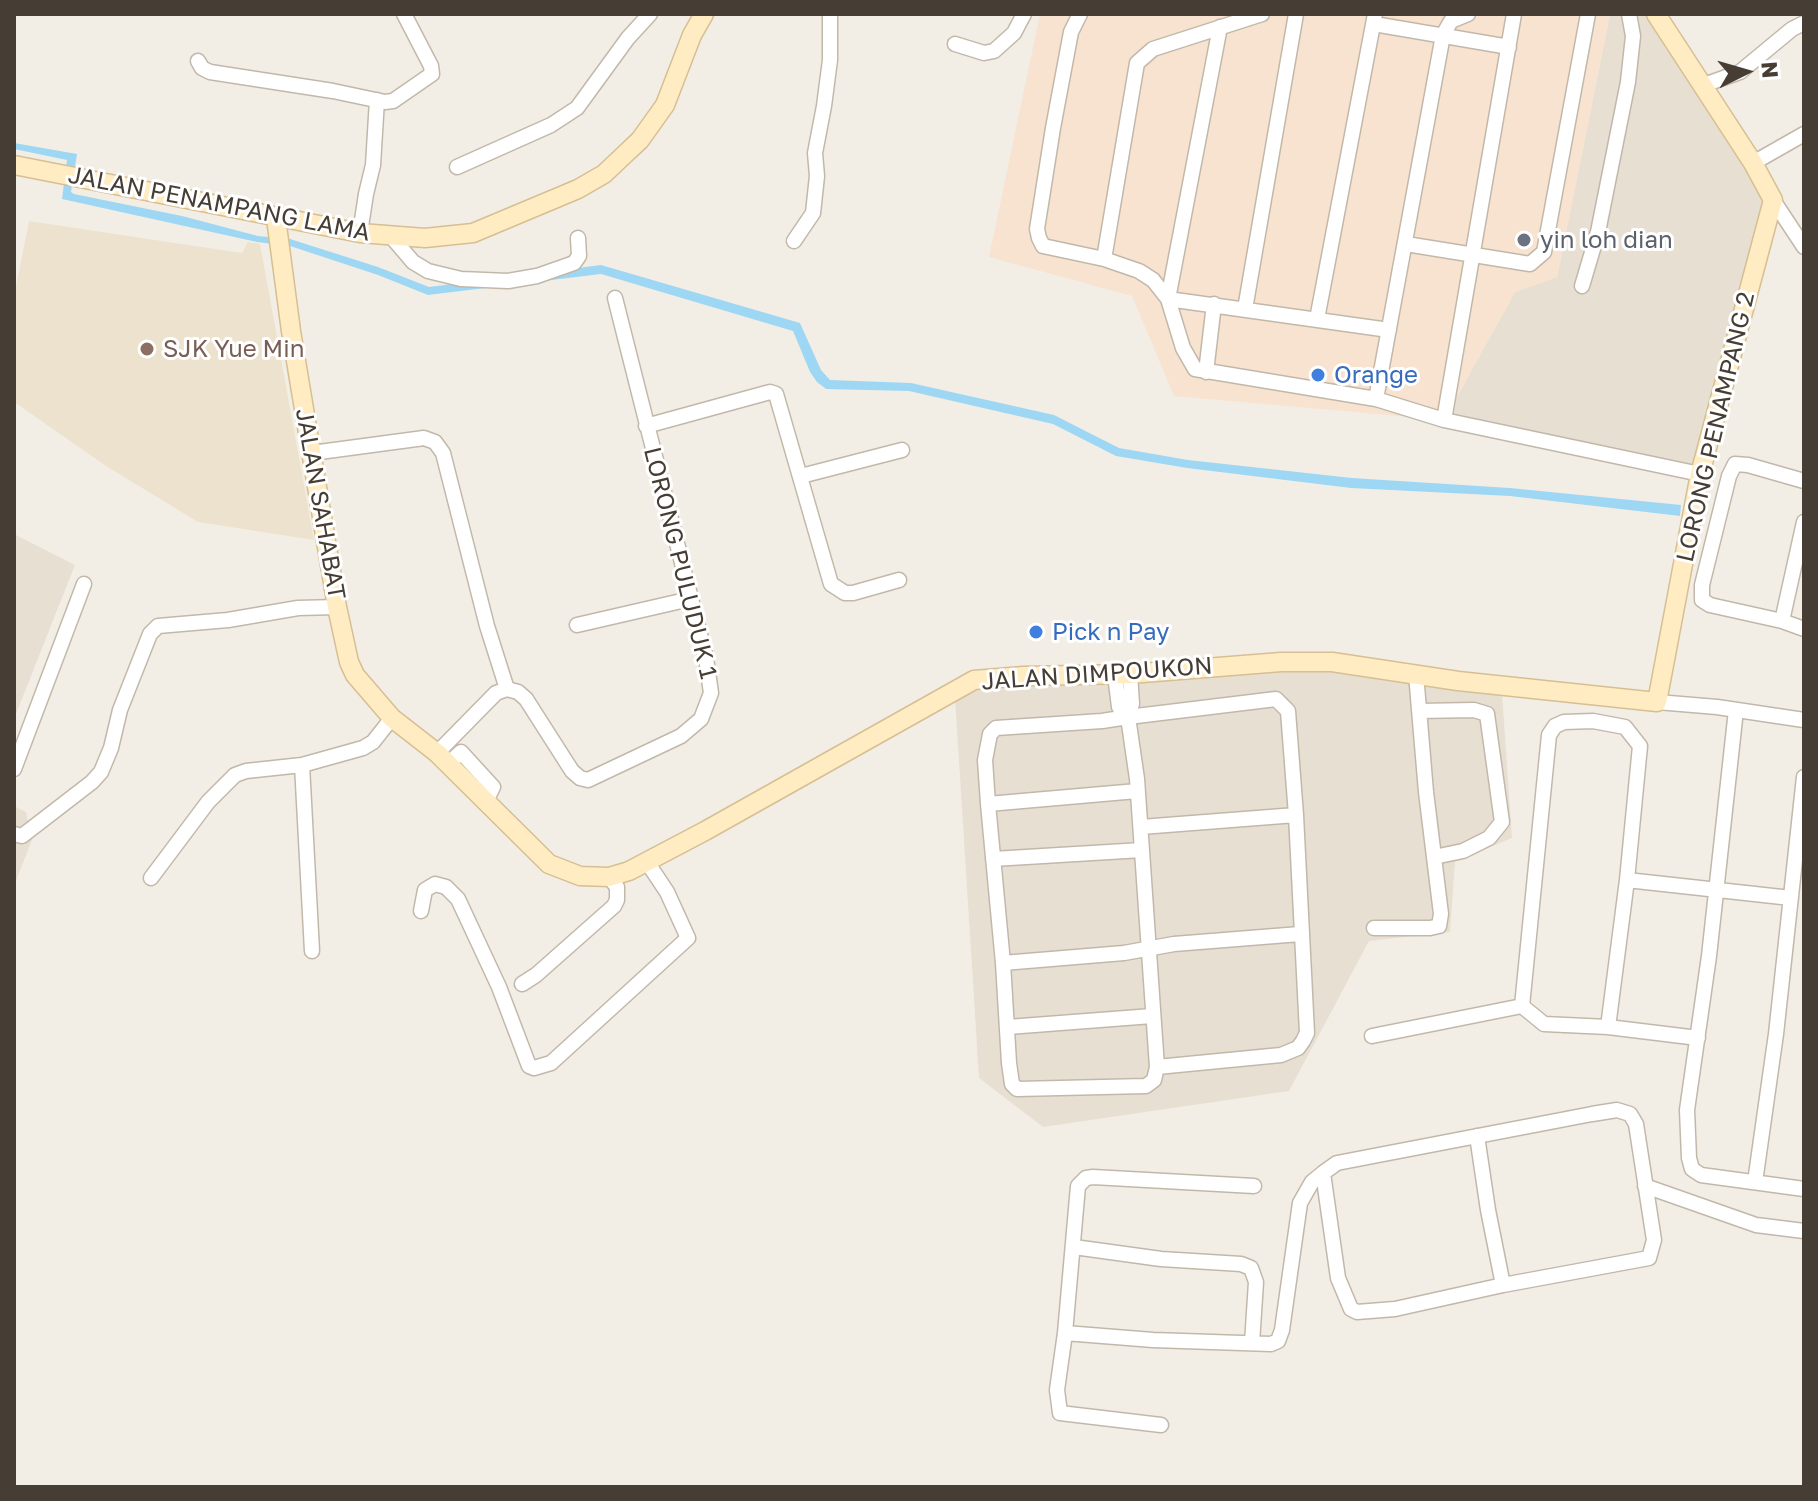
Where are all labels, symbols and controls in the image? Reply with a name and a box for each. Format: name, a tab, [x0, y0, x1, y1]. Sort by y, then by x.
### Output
north arrow	[1706, 32, 1786, 112]
text: N	[1756, 60, 1785, 79]
street label: JALAN PENAMPANG LAMA	[66, 161, 372, 247]
place label: yin loh dian	[1540, 226, 1673, 254]
marker: yin loh dian	[1515, 231, 1533, 249]
street label: LORONG PENAMPANG 2	[1671, 289, 1761, 565]
place label: SJK Yue Min	[163, 335, 304, 363]
marker: SJK Yue Min	[138, 340, 156, 358]
place label: Orange	[1334, 361, 1418, 389]
marker: Orange	[1309, 366, 1327, 384]
street label: JALAN SAHABAT	[289, 406, 351, 602]
street label: LORONG PULUDUK 1	[637, 444, 723, 682]
place label: Pick n Pay	[1052, 618, 1170, 646]
marker: Pick n Pay	[1027, 623, 1045, 641]
street label: JALAN DIMPOUKON	[981, 652, 1213, 696]

